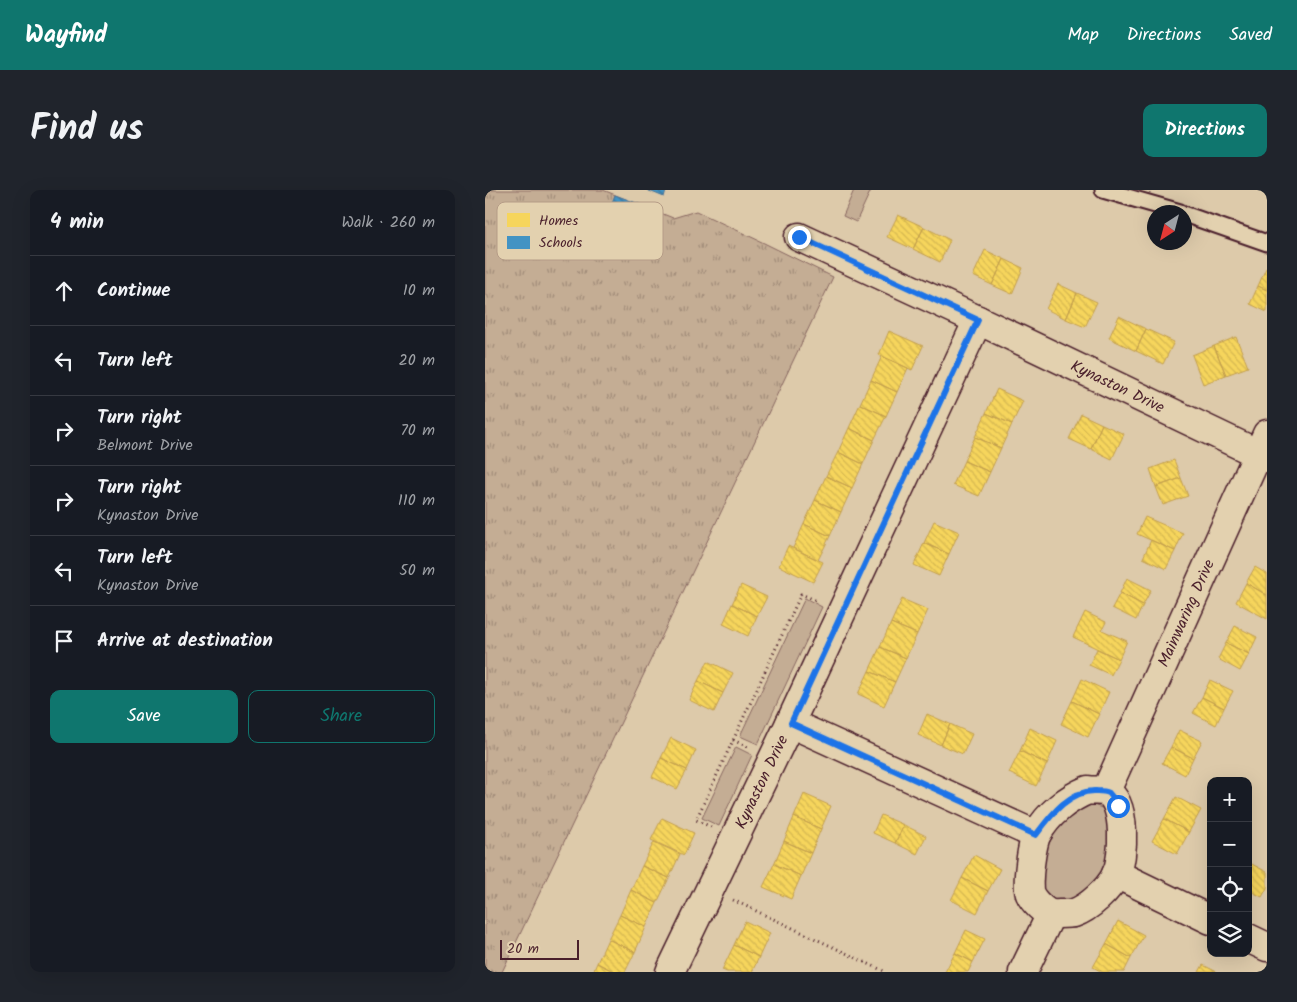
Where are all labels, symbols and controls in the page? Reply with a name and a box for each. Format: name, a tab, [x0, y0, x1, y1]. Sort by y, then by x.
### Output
text: Wayfind	[25, 16, 107, 55]
text: Map	[1067, 21, 1099, 50]
text: Directions	[1127, 21, 1201, 50]
text: Saved	[1229, 21, 1272, 50]
text: Find us	[30, 102, 143, 158]
button: Directions	[1143, 104, 1267, 157]
legend	[497, 202, 663, 260]
north arrow	[1147, 205, 1192, 250]
text: 4 min	[50, 206, 104, 239]
text: Walk · 260 m	[342, 210, 435, 235]
text: Homes	[539, 210, 578, 232]
route end	[788, 226, 811, 249]
text: Schools	[539, 232, 582, 254]
text: Continue	[97, 276, 170, 306]
icon: ahead	[50, 277, 78, 305]
text: 10 m	[403, 278, 435, 303]
text: Turn left	[97, 346, 172, 376]
icon: left	[50, 347, 78, 375]
text: 20 m	[399, 348, 435, 373]
street label: Kynaston Drive	[1066, 353, 1169, 420]
text: Turn right	[97, 403, 182, 433]
icon: right	[50, 417, 78, 445]
text: 70 m	[400, 418, 435, 443]
text: Belmont Drive	[97, 433, 193, 458]
text: Turn right	[97, 473, 182, 503]
icon: right	[50, 487, 78, 515]
text: 110 m	[398, 488, 435, 513]
text: Kynaston Drive	[97, 503, 199, 528]
text: Turn left	[97, 543, 172, 573]
street label: Mainwaring Drive	[1151, 555, 1221, 671]
icon: left	[50, 557, 78, 585]
text: 50 m	[399, 558, 435, 583]
text: Kynaston Drive	[97, 573, 199, 598]
text: Arrive at destination	[97, 626, 273, 656]
icon: arrive	[50, 627, 78, 655]
button: Save	[50, 690, 238, 743]
button: Share	[248, 690, 435, 743]
street label: Kynaston Drive	[728, 731, 795, 833]
map controls	[1207, 777, 1252, 957]
button: +	[1207, 777, 1252, 822]
route start	[1107, 795, 1130, 818]
button: −	[1207, 822, 1252, 867]
button: locate	[1207, 867, 1252, 912]
button: layers	[1207, 912, 1252, 957]
scale bar	[500, 937, 579, 960]
text: 20 m	[507, 938, 539, 960]

